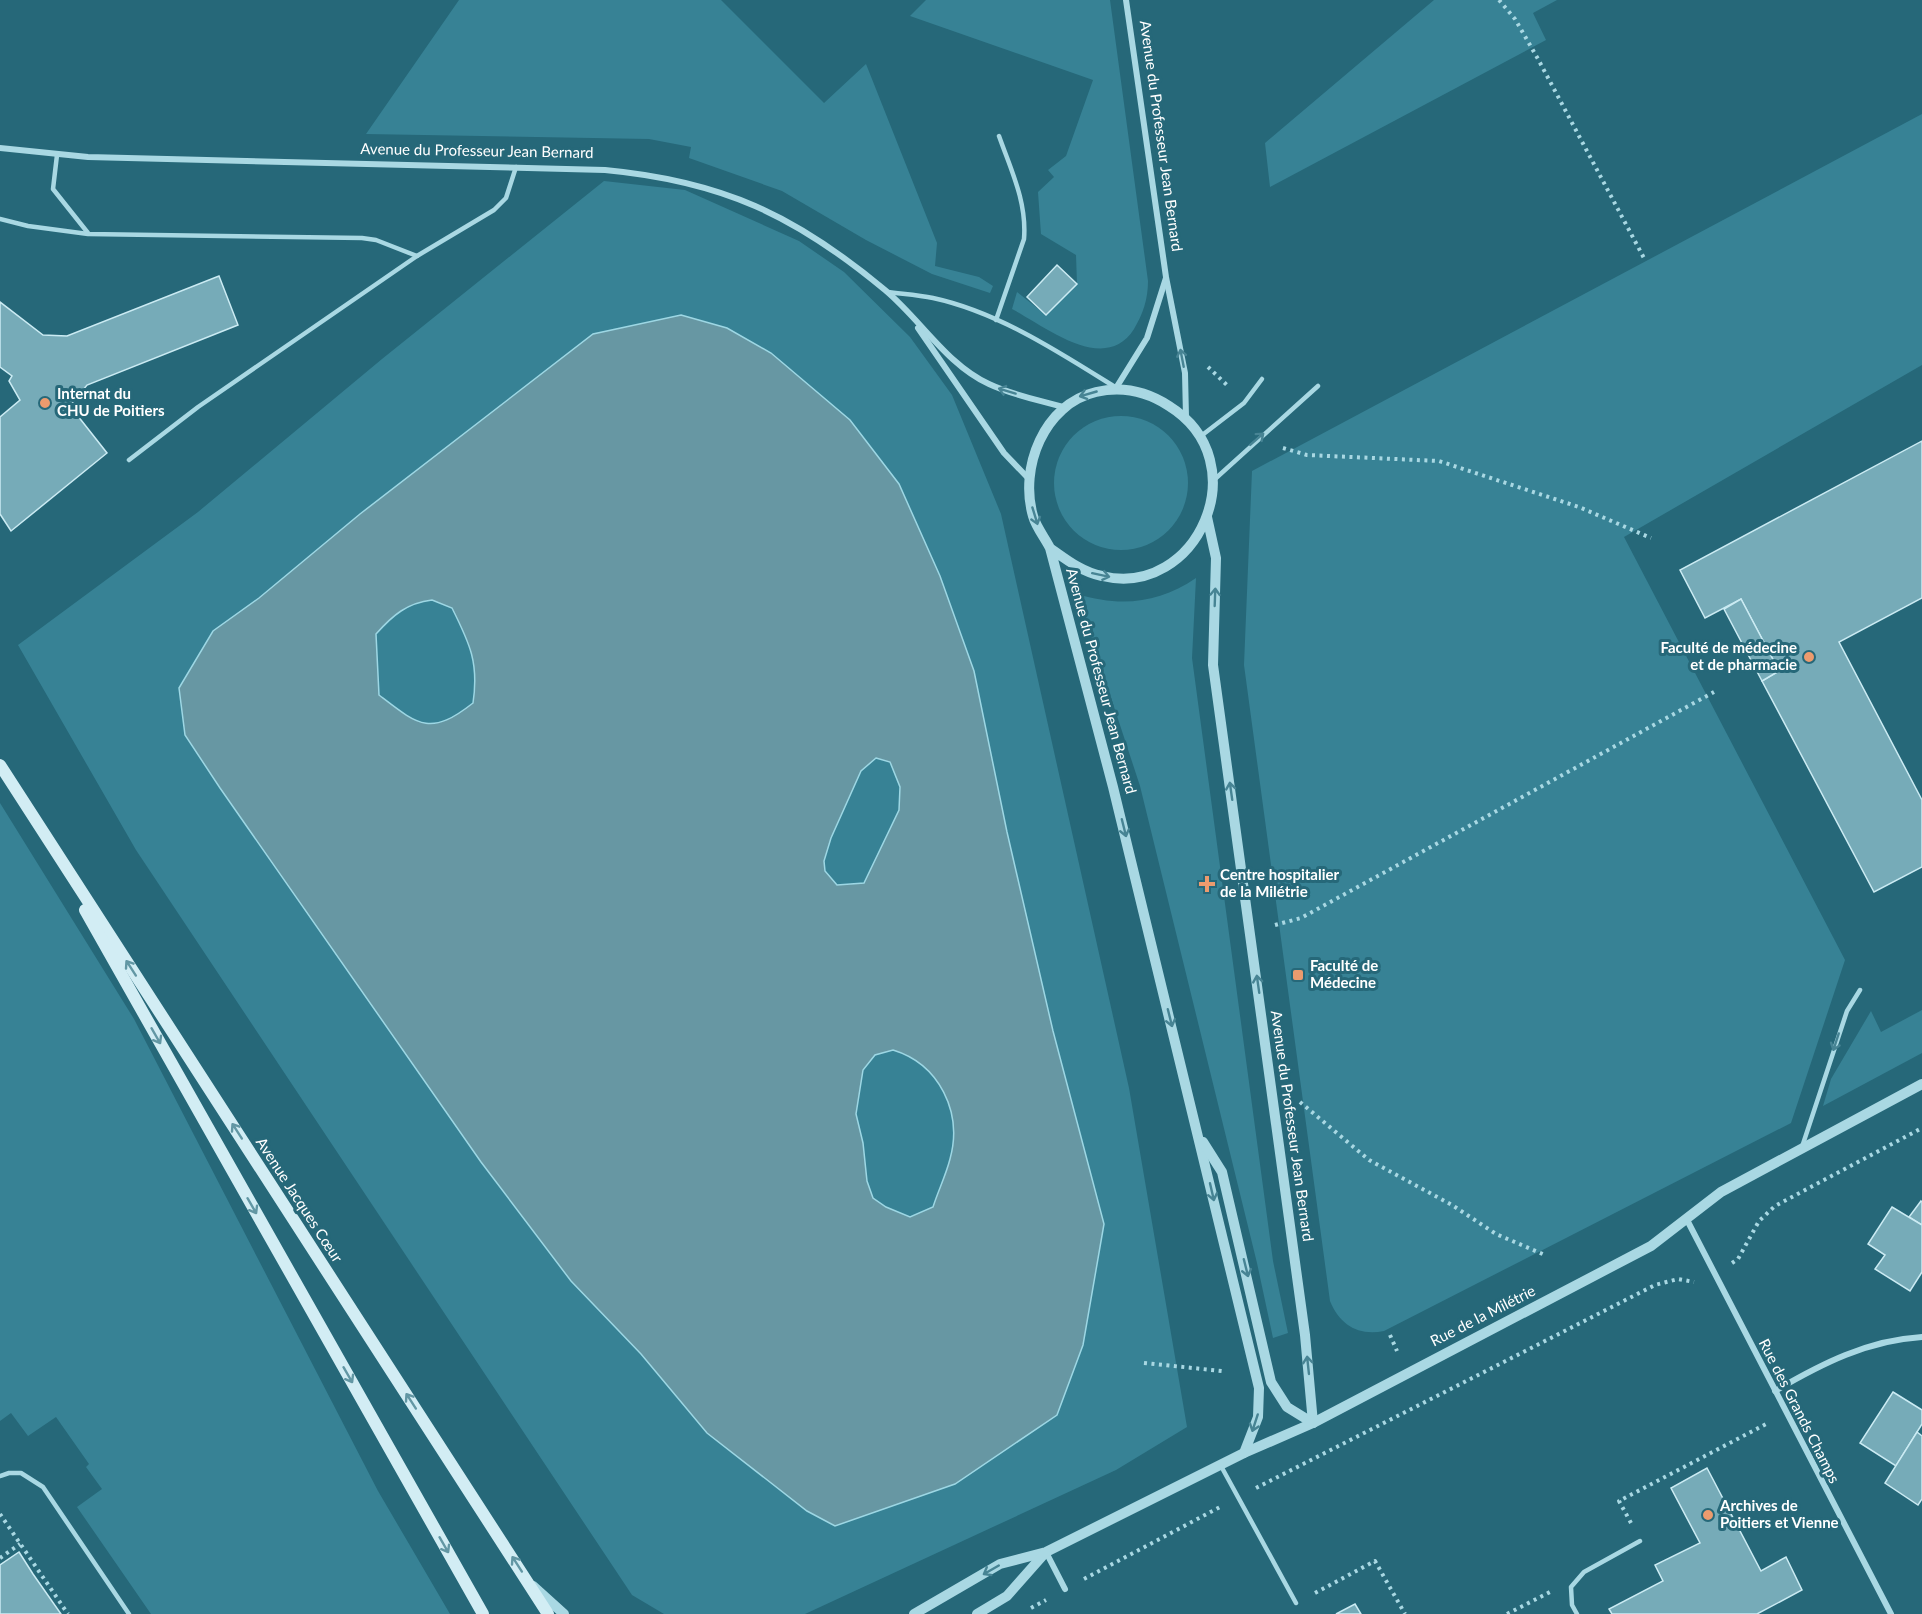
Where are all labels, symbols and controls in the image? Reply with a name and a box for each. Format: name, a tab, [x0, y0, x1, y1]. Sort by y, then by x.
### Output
street label: Avenue du Professeur Jean Bernard	[1137, 19, 1187, 253]
street label: Avenue du Professeur Jean Bernard	[360, 139, 594, 161]
one-way arrow	[1176, 349, 1187, 369]
place label: Internat du CHU de Poitiers	[57, 384, 165, 419]
one-way arrow	[998, 384, 1017, 395]
one-way arrow	[1079, 389, 1098, 401]
marker: Internat du CHU de Poitiers	[38, 396, 52, 410]
one-way arrow	[1249, 432, 1264, 446]
one-way arrow	[1030, 506, 1041, 525]
street label: Avenue du Professeur Jean Bernard	[1063, 566, 1141, 796]
one-way arrow	[1091, 570, 1111, 581]
one-way arrow	[1209, 588, 1221, 608]
place label: Faculté de médecine et de pharmacie	[1661, 638, 1797, 673]
marker: Faculté de médecine et de pharmacie	[1802, 650, 1816, 664]
one-way arrow	[1225, 782, 1236, 801]
one-way arrow	[1118, 819, 1130, 838]
place label: Centre hospitalier de la Milétrie	[1220, 865, 1339, 900]
marker: Centre hospitalier de la Milétrie	[1198, 875, 1216, 893]
place label: Faculté de Médecine	[1310, 956, 1378, 991]
one-way arrow	[124, 959, 137, 976]
marker: Faculté de Médecine	[1291, 968, 1305, 982]
one-way arrow	[1252, 975, 1263, 995]
one-way arrow	[1164, 1008, 1176, 1027]
street label: Avenue du Professeur Jean Bernard	[1268, 1009, 1318, 1243]
one-way arrow	[150, 1027, 162, 1044]
one-way arrow	[1830, 1032, 1841, 1051]
one-way arrow	[230, 1123, 242, 1140]
street label: Avenue Jacques Cœur	[253, 1134, 347, 1266]
one-way arrow	[1207, 1182, 1218, 1202]
one-way arrow	[246, 1197, 258, 1214]
one-way arrow	[1240, 1258, 1252, 1277]
street label: Rue de la Milétrie	[1427, 1281, 1538, 1349]
street label: Rue des Grands Champs	[1756, 1335, 1844, 1486]
one-way arrow	[1302, 1355, 1313, 1375]
one-way arrow	[343, 1366, 354, 1384]
one-way arrow	[405, 1393, 417, 1409]
one-way arrow	[1249, 1413, 1260, 1432]
place label: Archives de Poitiers et Vienne	[1719, 1496, 1839, 1531]
marker: Archives de Poitiers et Vienne	[1701, 1508, 1715, 1522]
one-way arrow	[438, 1536, 450, 1553]
one-way arrow	[511, 1556, 523, 1573]
one-way arrow	[982, 1564, 999, 1576]

